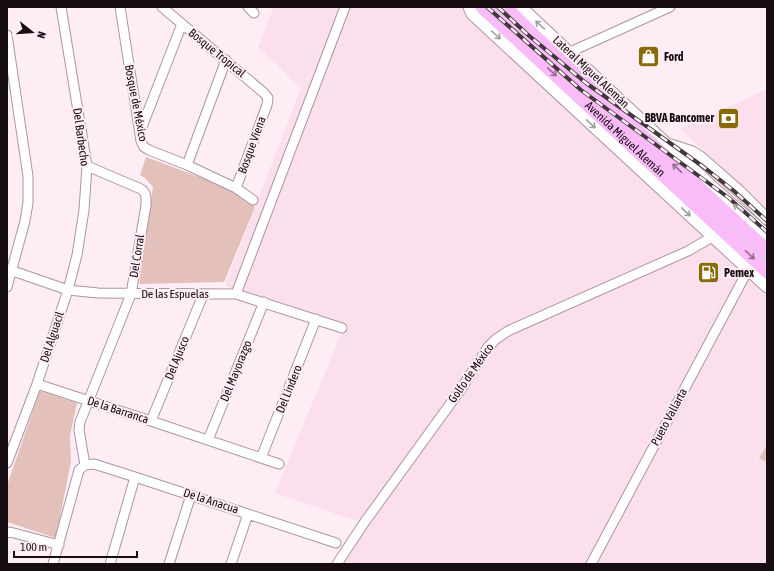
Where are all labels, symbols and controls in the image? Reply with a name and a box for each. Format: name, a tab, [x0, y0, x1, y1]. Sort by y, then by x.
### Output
north arrow	[12, 12, 52, 52]
one-way arrow	[535, 20, 546, 29]
street label: Bosque Tropical	[186, 26, 249, 81]
text: N	[35, 30, 48, 40]
one-way arrow	[490, 30, 500, 39]
street label: Lateral Miguel Alemán	[550, 33, 632, 111]
shop icon: Ford	[636, 44, 662, 70]
place label: Ford	[664, 50, 684, 64]
street label: Bosque de México	[122, 63, 150, 143]
one-way arrow	[547, 67, 558, 76]
street label: Avenida Miguel Alemán	[582, 98, 668, 180]
bank icon: BBVA Bancomer	[716, 105, 742, 131]
street label: Del Barbecho	[70, 107, 92, 167]
place label: BBVA Bancomer	[645, 111, 714, 125]
street label: Bosque Viena	[235, 115, 269, 175]
one-way arrow	[586, 119, 596, 128]
one-way arrow	[672, 163, 682, 173]
one-way arrow	[733, 204, 743, 213]
one-way arrow	[681, 208, 691, 217]
street label: Del Corral	[127, 233, 147, 279]
one-way arrow	[745, 250, 755, 260]
fuel station icon: Pemex	[696, 260, 722, 286]
place label: Pemex	[724, 266, 754, 280]
street label: De las Espuelas	[141, 287, 209, 301]
street label: Del Alguacil	[37, 309, 67, 364]
street label: Del Ajusco	[162, 334, 192, 382]
street label: Del Mayorazgo	[217, 338, 255, 404]
street label: Golfo de México	[445, 340, 497, 406]
street label: Del Lindero	[273, 363, 305, 415]
street label: Pueto Vallarta	[648, 386, 690, 448]
street label: De la Barranca	[86, 393, 150, 427]
street label: De la Anacua	[182, 485, 240, 517]
scale bar	[14, 533, 137, 559]
text: 100 m	[20, 540, 47, 554]

